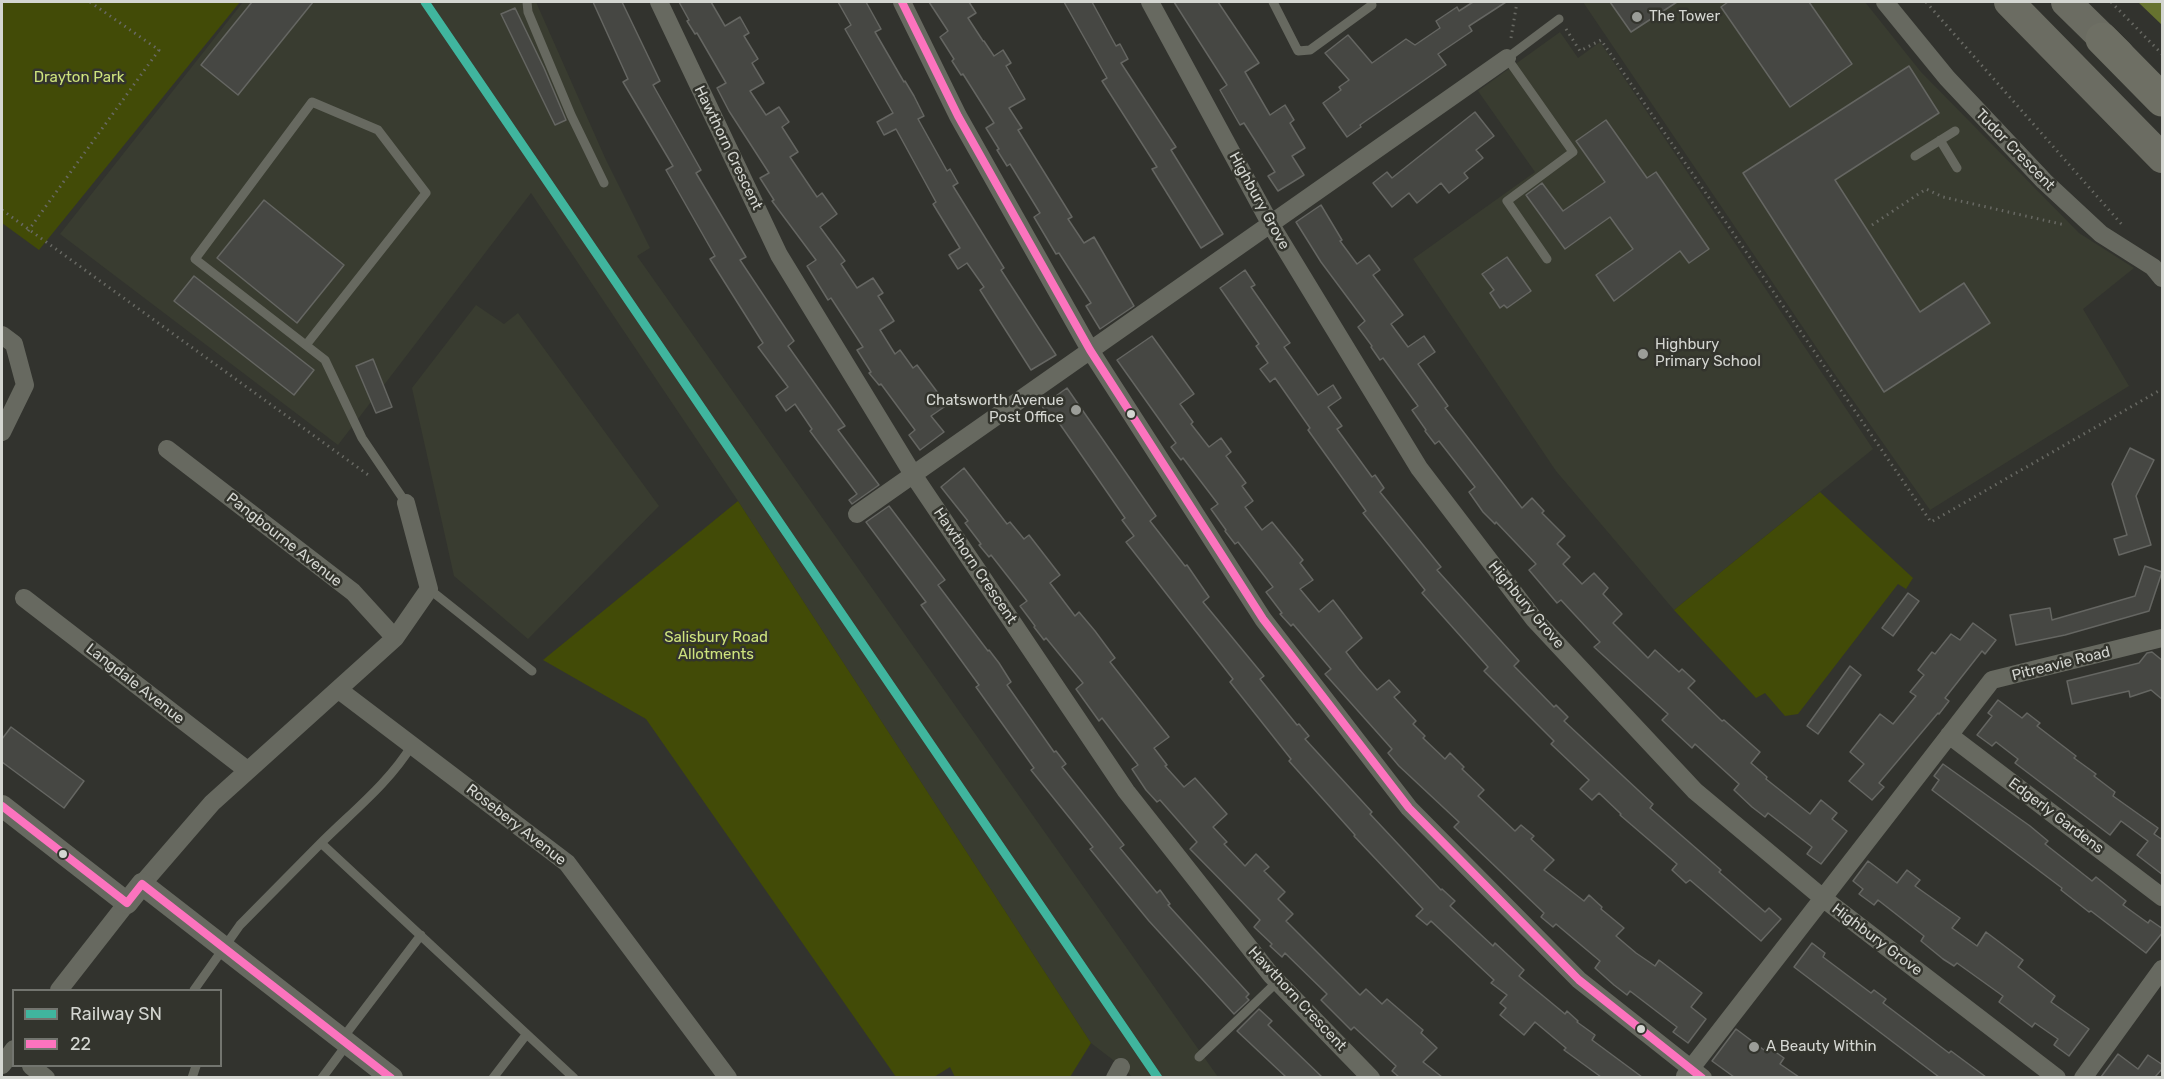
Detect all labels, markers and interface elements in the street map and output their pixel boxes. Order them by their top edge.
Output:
place label: The Tower [1649,8,1720,26]
marker: The Tower [1630,10,1644,24]
park label: Drayton Park [34,69,124,87]
street label: Hawthorn Crescent [690,83,766,213]
street label: Tudor Crescent [1972,105,2058,195]
street label: Highbury Grove [1225,149,1293,253]
place label: Highbury Primary School [1655,336,1761,371]
marker: Highbury Primary School [1636,347,1650,361]
place label: Chatsworth Avenue Post Office [926,392,1064,427]
marker: Chatsworth Avenue Post Office [1069,403,1083,417]
unlabelled marker [1125,408,1137,420]
street label: Pangbourne Avenue [223,489,345,591]
street label: Hawthorn Crescent [929,505,1021,627]
street label: Highbury Grove [1484,558,1568,652]
park label: Salisbury Road Allotments [664,629,768,664]
street label: Langdale Avenue [82,640,188,728]
street label: Pitreavie Road [2010,643,2112,685]
street label: Edgerly Gardens [2005,774,2107,858]
street label: Rosebery Avenue [462,780,570,870]
unlabelled marker [57,848,69,860]
street label: Highbury Grove [1828,900,1926,980]
street label: Hawthorn Crescent [1244,943,1350,1055]
legend [12,989,222,1067]
text: Railway SN [70,1003,162,1025]
unlabelled marker [1635,1023,1647,1035]
text: 22 [70,1033,91,1055]
place label: A Beauty Within [1766,1038,1877,1056]
marker: A Beauty Within [1747,1040,1761,1054]

